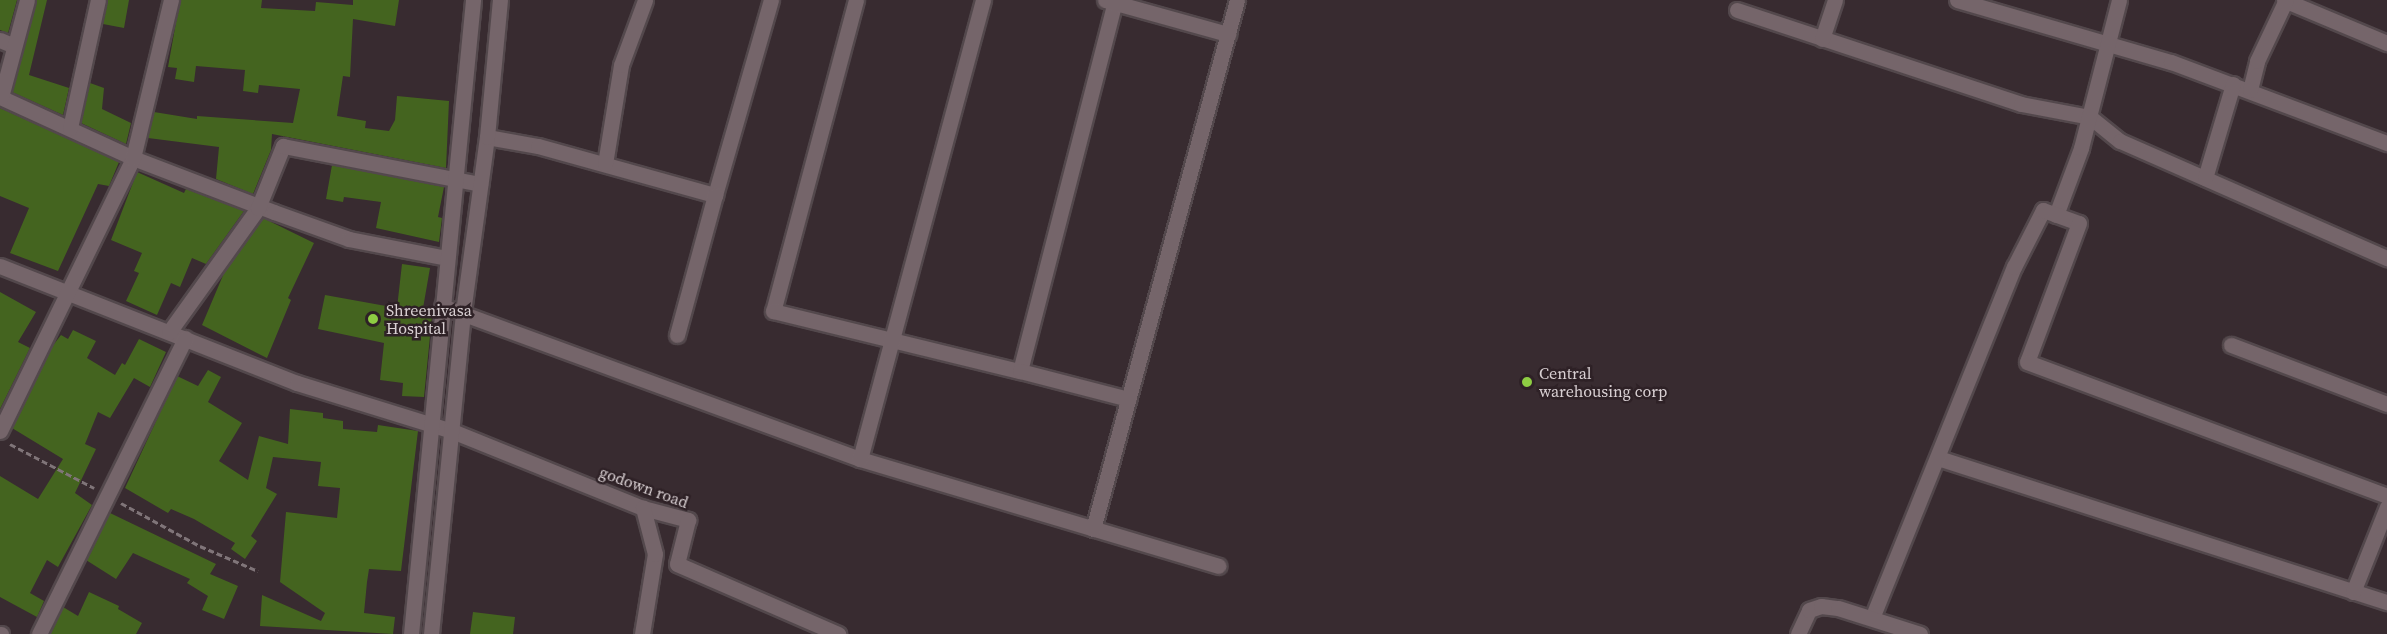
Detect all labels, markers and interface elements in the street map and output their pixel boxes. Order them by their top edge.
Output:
place label: Shreenivasa Hospital [386,300,472,338]
marker: Shreenivasa Hospital [364,310,382,328]
place label: Central warehousing corp [1539,363,1667,401]
marker: Central warehousing corp [1520,375,1534,389]
street label: godown road [597,462,691,512]

